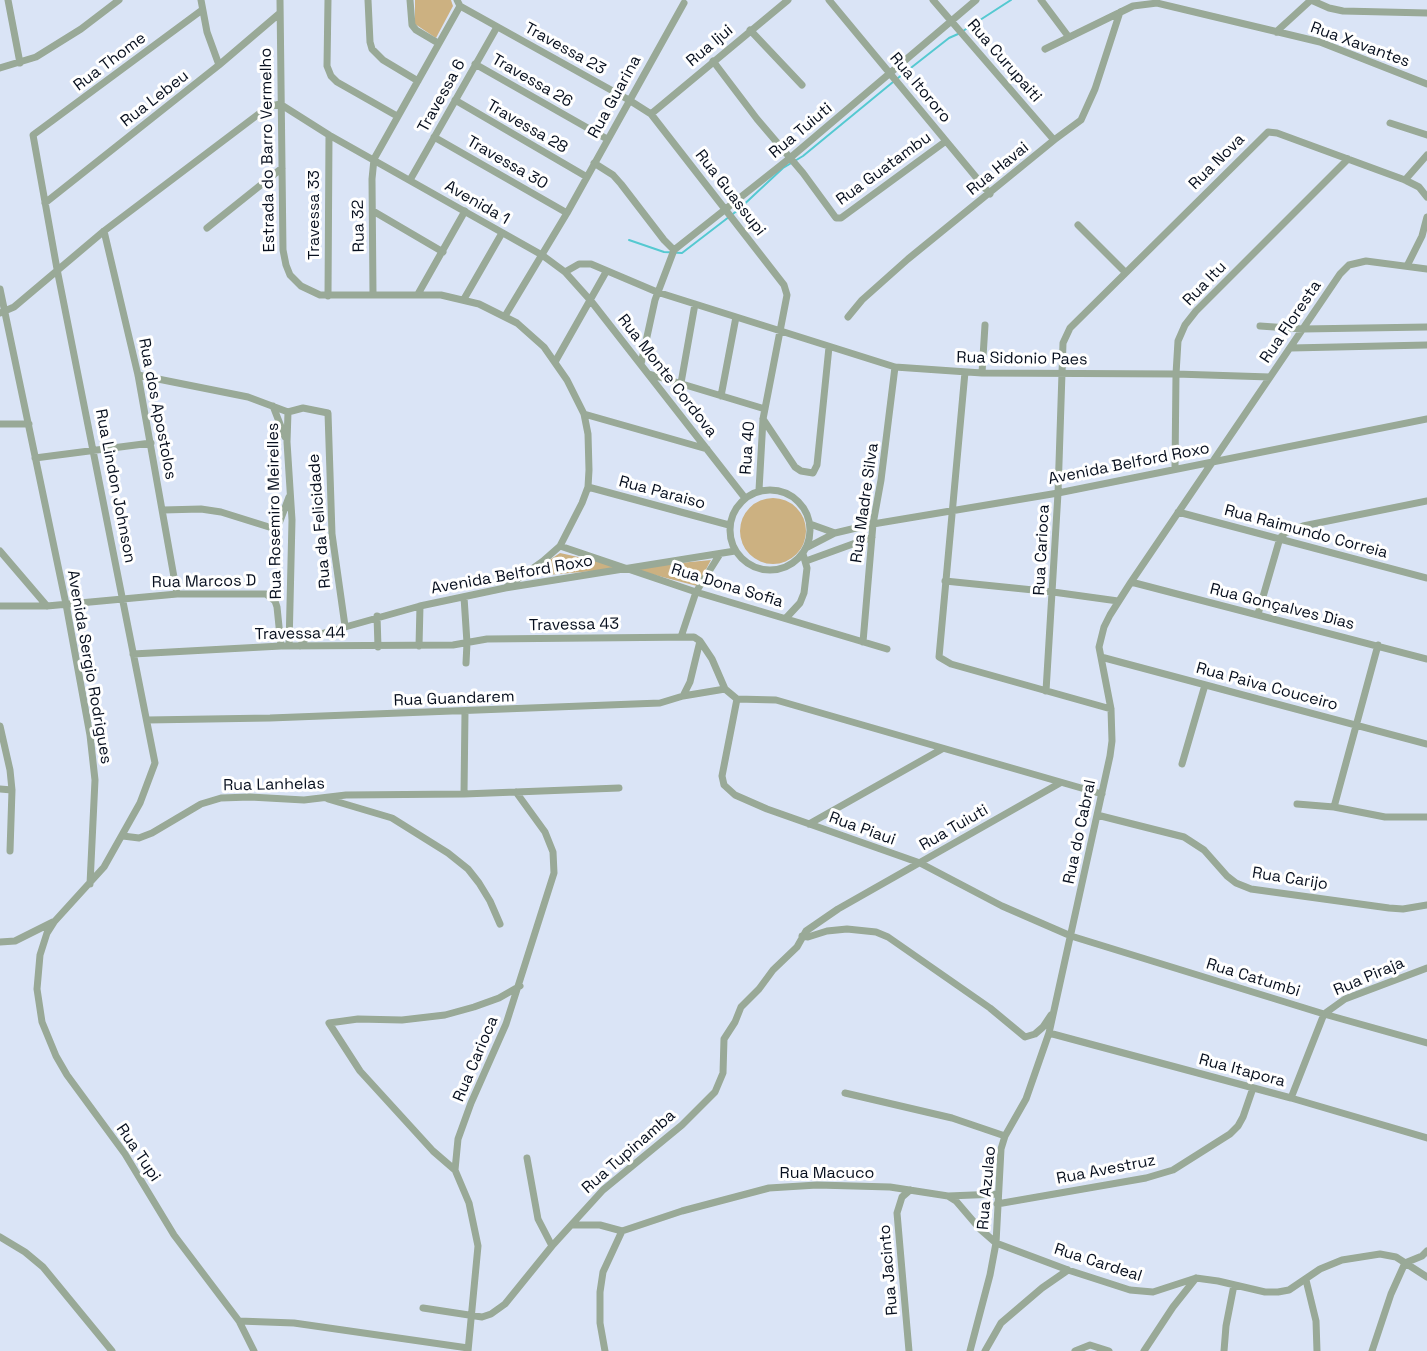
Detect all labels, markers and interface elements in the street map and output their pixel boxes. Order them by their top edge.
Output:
street label: Rua Curupaiti [963,16,1045,106]
street label: Rua Xavantes [1308,18,1412,72]
street label: Travessa 23 [521,19,609,79]
street label: Rua Ijui [683,21,737,71]
street label: Rua Thome [70,29,150,95]
street label: Estrada do Barro Vermelho [257,48,279,252]
street label: Rua Itororo [885,49,955,127]
street label: Travessa 26 [488,50,576,112]
street label: Rua Guarina [584,52,646,142]
street label: Travessa 6 [414,56,470,136]
street label: Rua Lebeu [117,67,193,131]
street label: Travessa 28 [483,96,571,158]
street label: Rua Tuiuti [766,99,836,163]
street label: Rua Guatambu [833,128,935,210]
street label: Rua Nova [1185,130,1249,194]
street label: Travessa 30 [463,132,551,194]
street label: Rua Havai [963,138,1033,200]
street label: Rua Guassupi [691,146,769,240]
street label: Travessa 33 [305,170,325,260]
street label: Avenida 1 [441,177,513,229]
street label: Rua 32 [349,200,369,252]
street label: Rua Itu [1179,258,1231,310]
street label: Rua Floresta [1256,277,1326,367]
street label: Rua Monte Cordova [613,311,721,441]
street label: Rua dos Apostolos [134,337,180,481]
street label: Rua Sidonio Paes [956,348,1088,370]
street label: Rua Lindon Johnson [91,407,139,565]
street label: Rua 40 [737,421,759,475]
street label: Rua Rosemiro Meirelles [264,422,286,600]
street label: Avenida Belford Roxo [1047,439,1211,489]
street label: Rua Madre Silva [847,442,883,564]
street label: Rua da Felicidade [305,453,335,589]
street label: Rua Paraiso [617,472,707,514]
street label: Rua Raimundo Correia [1222,501,1390,563]
street label: Rua Carioca [1030,504,1054,596]
street label: Avenida Belford Roxo [430,551,594,599]
street label: Rua Dona Sofia [669,560,785,612]
street label: Avenida Sergio Rodrigues [62,569,116,765]
street label: Rua Marcos D [152,571,256,593]
street label: Rua Gonçalves Dias [1208,580,1356,634]
street label: Travessa 43 [529,615,619,635]
street label: Travessa 44 [255,624,345,644]
street label: Rua Paiva Couceiro [1194,659,1340,715]
street label: Rua Guandarem [393,687,515,711]
street label: Rua Lanhelas [223,775,325,795]
street label: Rua do Cabral [1060,778,1100,886]
street label: Rua Tuiuti [916,801,992,855]
street label: Rua Piaui [826,808,898,850]
street label: Rua Carijo [1251,864,1329,894]
street label: Rua Piraja [1331,954,1407,1000]
street label: Rua Catumbi [1204,955,1302,1001]
street label: Rua Carioca [449,1013,503,1105]
street label: Rua Itapora [1197,1050,1287,1092]
street label: Rua Tupinamba [578,1106,680,1198]
street label: Rua Tupi [112,1121,164,1185]
street label: Rua Azulao [974,1145,1000,1231]
street label: Rua Avestruz [1055,1151,1157,1189]
street label: Rua Macuco [780,1164,874,1184]
street label: Rua Jacinto [875,1224,903,1316]
street label: Rua Cardeal [1052,1240,1144,1286]

